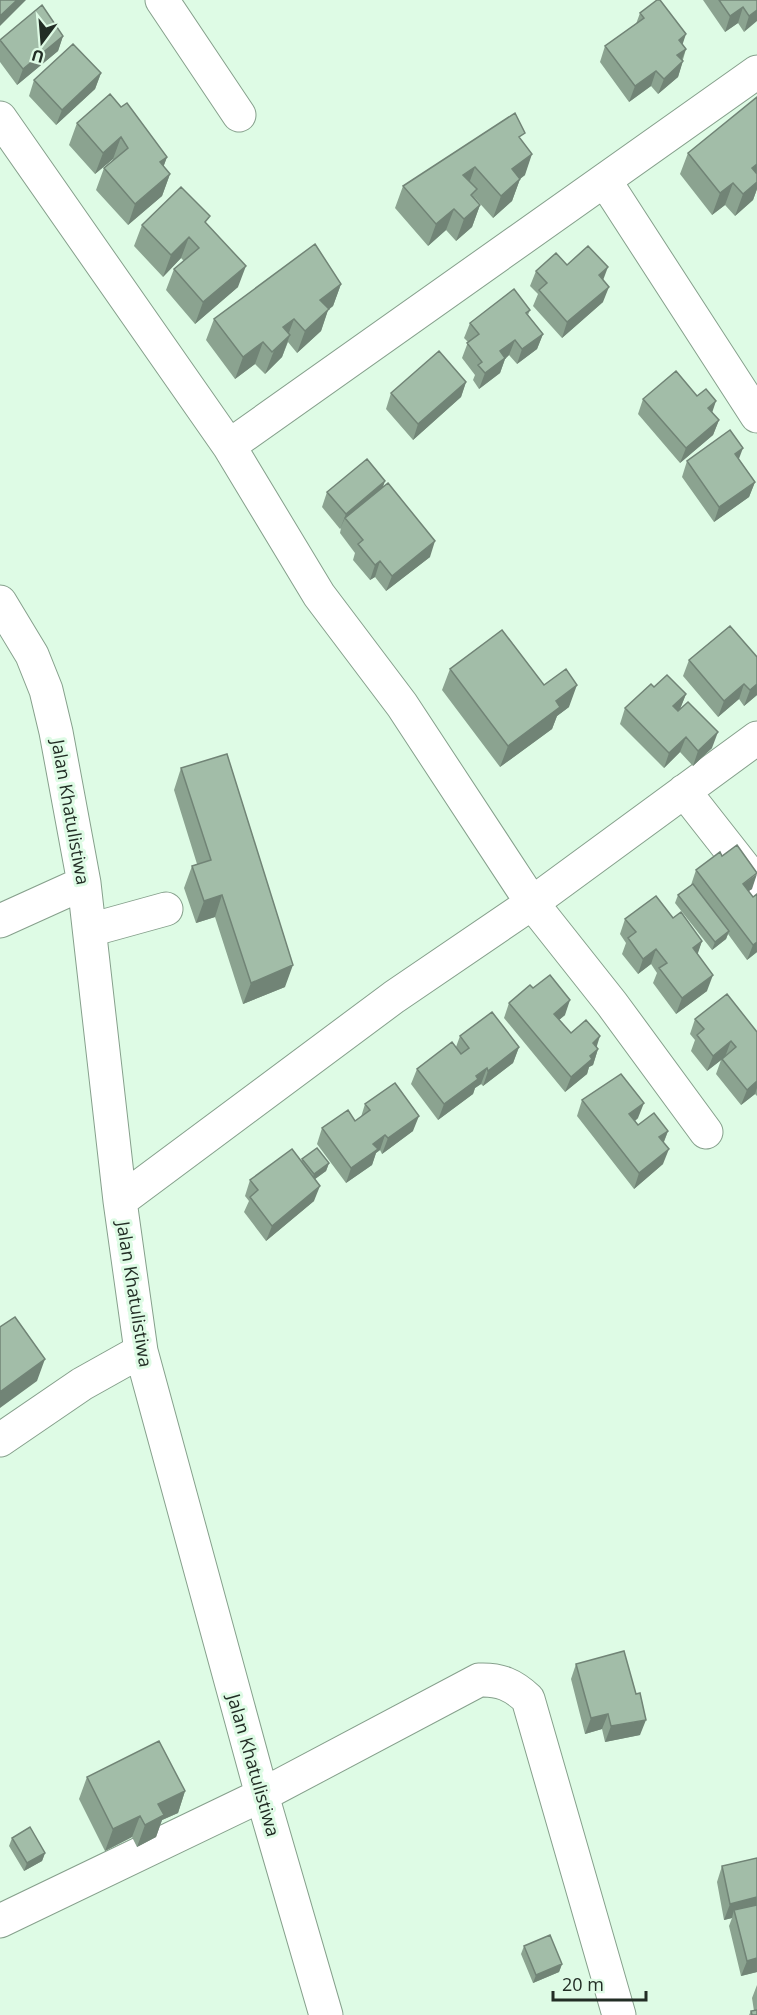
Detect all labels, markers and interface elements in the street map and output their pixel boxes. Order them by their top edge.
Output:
north arrow [12,12,72,72]
text: U [29,44,47,69]
street label: Jalan Khatulistiwa [46,735,96,887]
street label: Jalan Khatulistiwa [111,1217,158,1369]
street label: Jalan Khatulistiwa [222,1689,286,1839]
scale bar [553,1964,646,2002]
text: 20 m [562,1972,604,1996]

